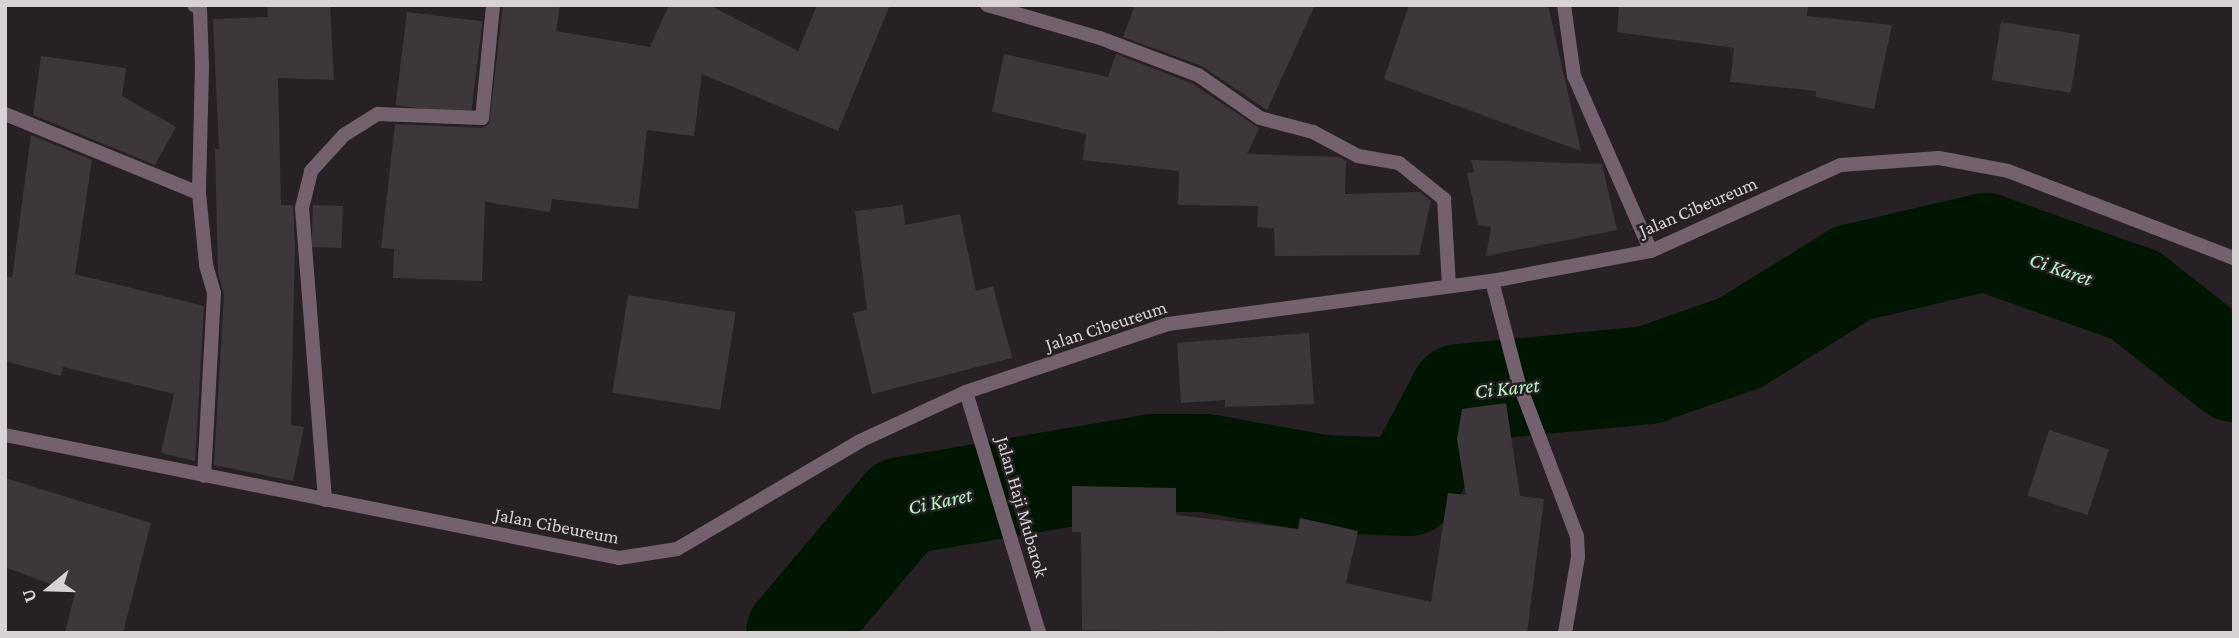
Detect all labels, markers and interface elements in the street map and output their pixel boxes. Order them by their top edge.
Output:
street label: Jalan Cibeureum [1635,172,1761,242]
water label: Ci Karet [2026,247,2096,291]
street label: Jalan Cibeureum [1042,296,1170,356]
water label: Ci Karet [1473,372,1541,404]
street label: Jalan Haji Mubarok [991,434,1053,580]
water label: Ci Karet [906,482,974,520]
street label: Jalan Cibeureum [493,503,621,549]
north arrow [14,554,84,624]
text: U [17,586,41,606]

